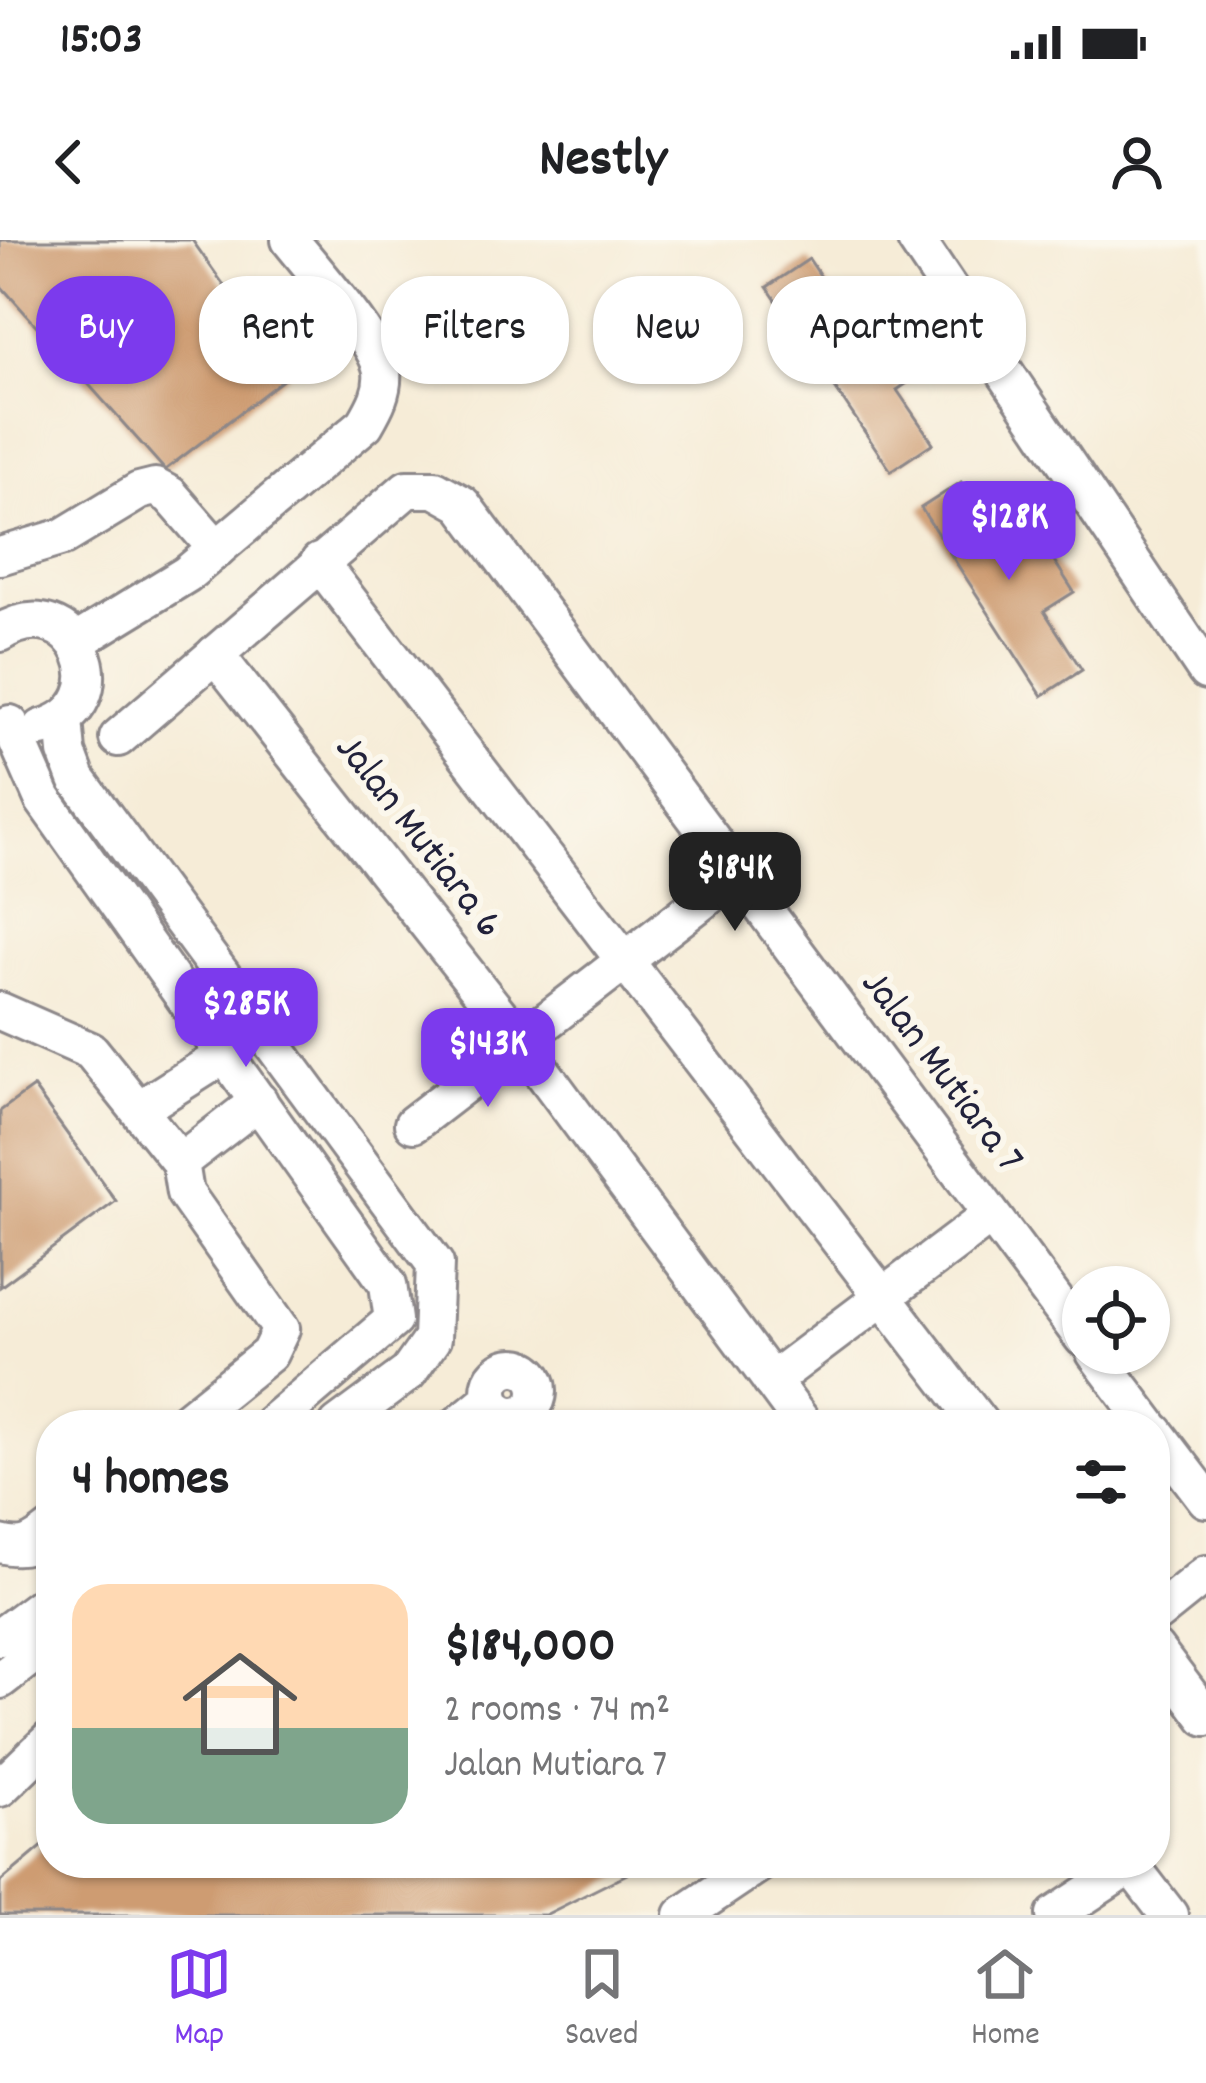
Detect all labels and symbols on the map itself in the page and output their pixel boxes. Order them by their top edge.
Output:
pin: $128K [925,481,1093,583]
street label: Jalan Mutiara 6 [318,723,516,953]
pin: $184K [651,832,819,934]
street label: Jalan Mutiara 7 [844,959,1036,1187]
pin: $285K [162,968,330,1070]
pin: $143K [404,1008,572,1110]

